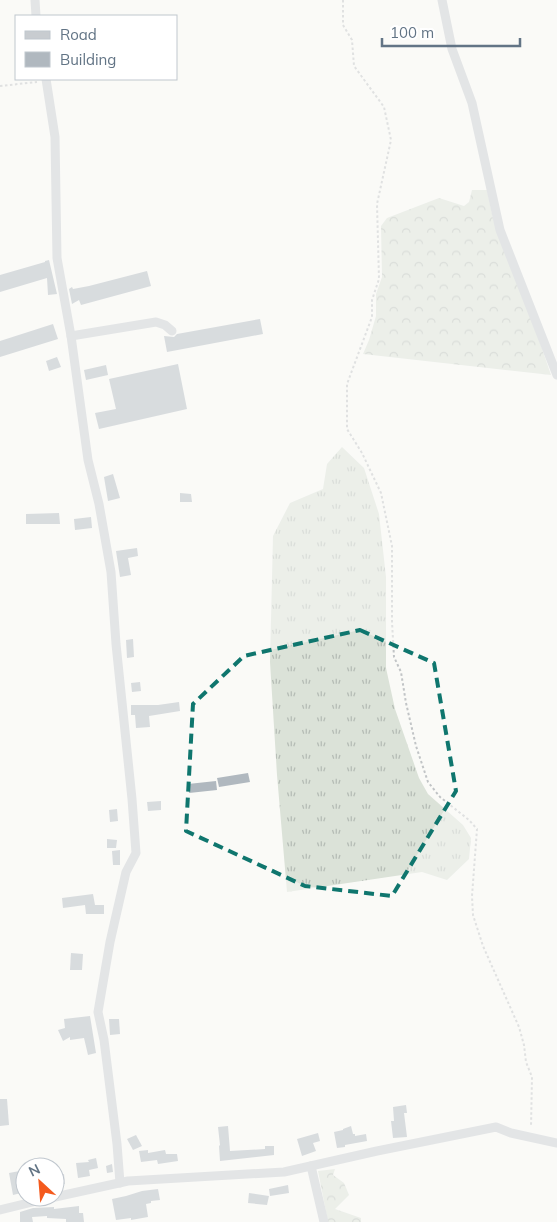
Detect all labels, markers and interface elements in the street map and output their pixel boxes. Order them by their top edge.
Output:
legend [15,15,178,80]
scale bar [382,15,520,47]
text: 100 m [390,23,434,42]
text: Road [60,25,97,44]
text: Building [60,50,116,69]
north arrow [15,1157,65,1207]
text: N [26,1160,43,1181]

